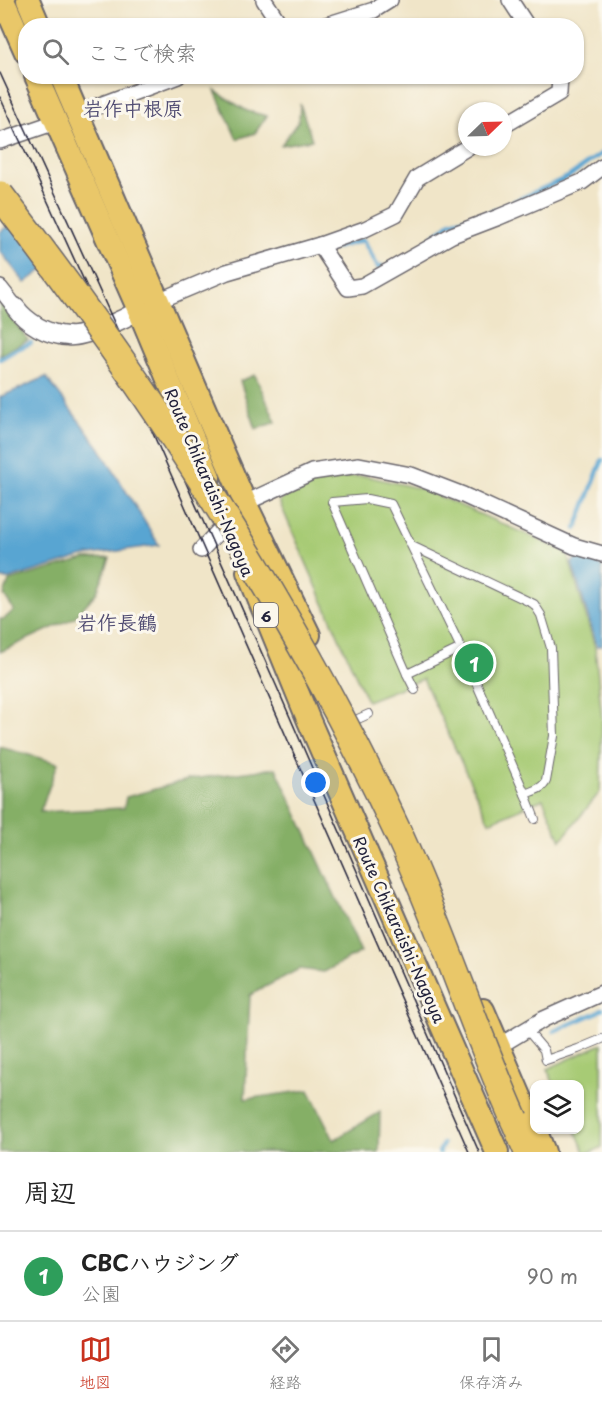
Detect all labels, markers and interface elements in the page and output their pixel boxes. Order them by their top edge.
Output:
search box [18,18,584,84]
icon: search [39,35,72,68]
text: ここで検索 [87,35,197,68]
district label: 岩作中根原 [83,93,183,123]
north arrow [458,102,512,156]
street label: Route Chikaraishi-Nagoya [159,384,261,580]
road number: 6 [254,603,278,627]
district label: 岩作長鶴 [77,607,157,637]
pin: 1 [454,640,494,686]
your location [301,768,330,797]
street label: Route Chikaraishi-Nagoya [348,832,452,1026]
map controls [530,1080,584,1134]
button: layers [530,1080,584,1134]
text: 周辺 [24,1172,76,1211]
text: CBCハウジング [81,1245,239,1278]
text: 1 [39,1261,48,1291]
text: 90 m [527,1261,578,1291]
text: 公園 [81,1278,121,1308]
tab: 地図 [79,1333,112,1393]
tab: 経路 [269,1333,302,1393]
tab: 保存済み [459,1333,523,1393]

